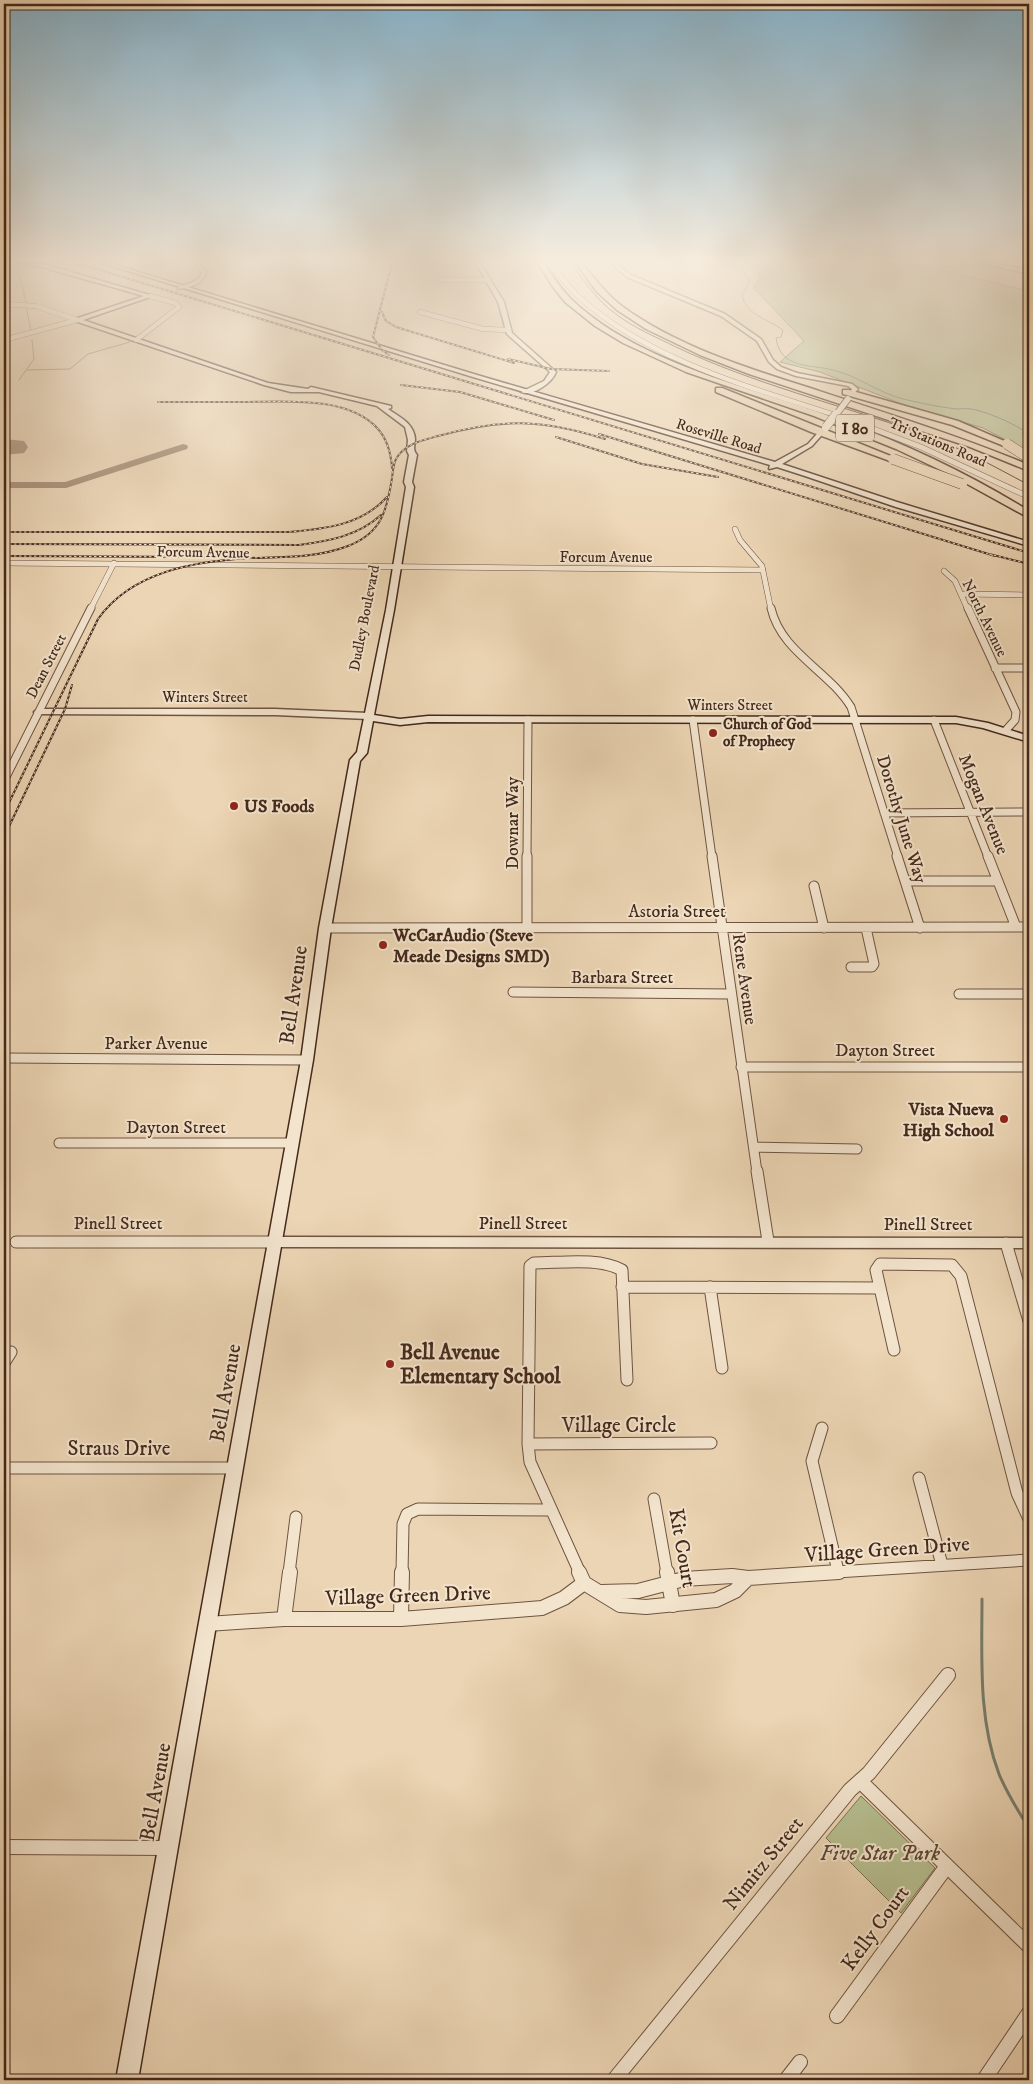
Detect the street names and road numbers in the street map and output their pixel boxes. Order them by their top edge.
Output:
street label: Tri Stations Road [886,413,990,472]
street label: Roseville Road [674,414,764,459]
road number: I 80 [836,414,874,442]
street label: Forcum Avenue [156,542,250,563]
street label: Forcum Avenue [560,548,652,567]
street label: Dudley Boulevard [345,563,384,673]
street label: North Avenue [958,576,1011,660]
street label: Dean Street [22,630,71,702]
street label: Winters Street [161,688,248,707]
street label: Winters Street [686,696,773,715]
street label: Mogan Avenue [953,751,1013,858]
street label: Dorothy June Way [871,753,931,886]
street label: Downar Way [502,776,524,869]
street label: Astoria Street [628,901,726,923]
street label: Rene Avenue [727,932,761,1026]
street label: Bell Avenue [274,944,314,1046]
street label: Barbara Street [571,967,674,989]
street label: Parker Avenue [104,1033,208,1055]
street label: Dayton Street [835,1040,935,1062]
street label: Dayton Street [126,1117,226,1139]
street label: Pinell Street [73,1213,163,1235]
street label: Pinell Street [478,1213,568,1235]
street label: Pinell Street [883,1214,973,1236]
street label: Bell Avenue [205,1342,247,1445]
street label: Village Circle [561,1413,677,1439]
street label: Straus Drive [68,1436,171,1462]
street label: Kit Court [662,1506,702,1590]
street label: Village Green Drive [803,1531,971,1569]
street label: Village Green Drive [324,1580,492,1612]
street label: Bell Avenue [135,1741,177,1844]
street label: Nimitz Street [718,1811,810,1916]
street label: Kelly Court [836,1881,916,1976]

